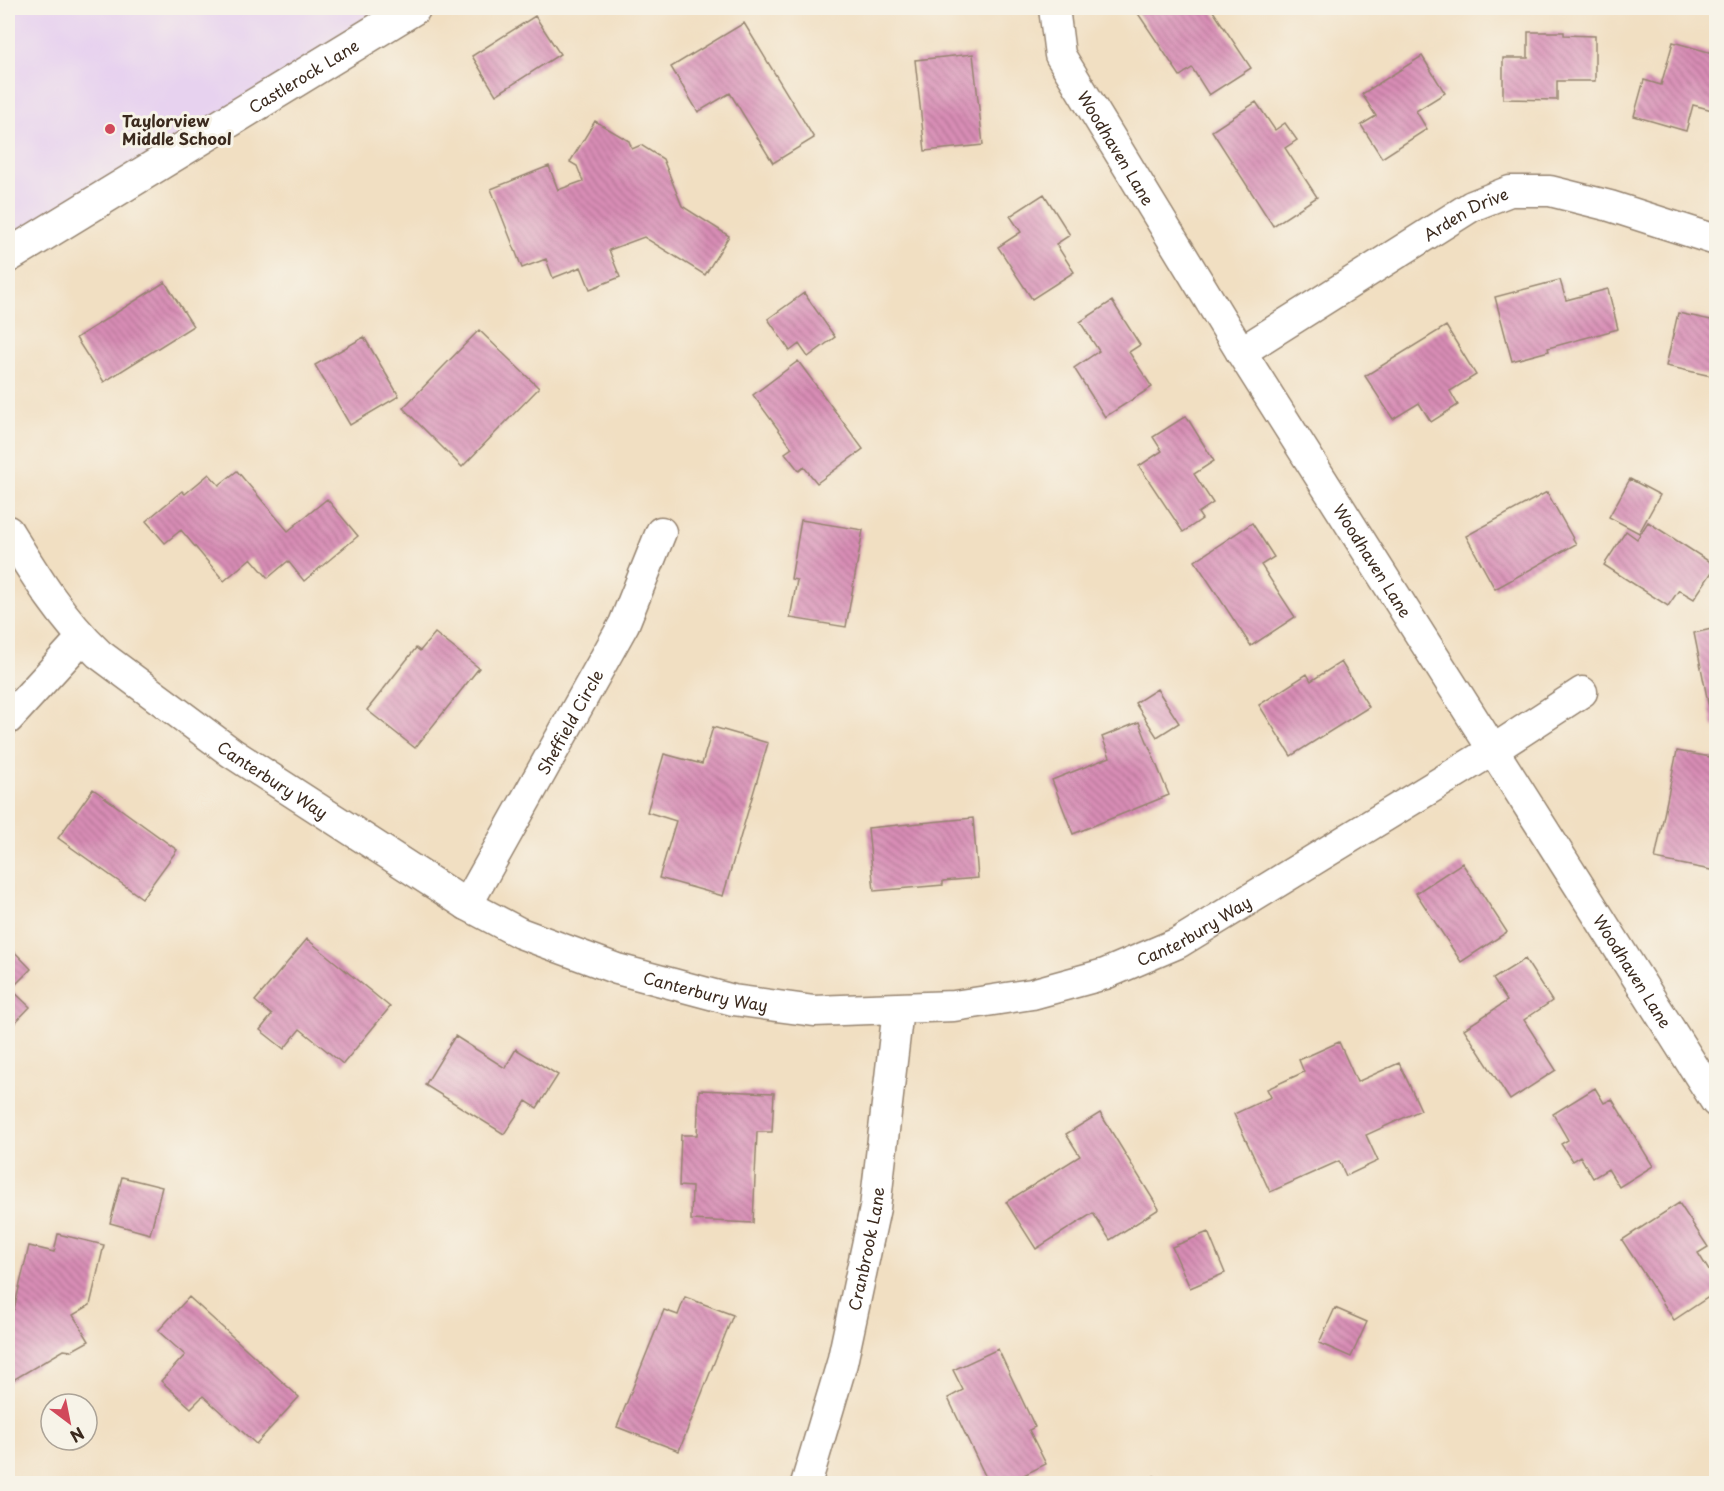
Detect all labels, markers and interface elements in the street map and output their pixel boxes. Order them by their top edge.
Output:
street label: Castlerock Lane [244,33,363,119]
street label: Woodhaven Lane [1072,86,1161,210]
place label: Taylorview Middle School [122,108,232,150]
marker: Taylorview Middle School [103,122,117,136]
street label: Arden Drive [1418,181,1512,246]
street label: Woodhaven Lane [1328,499,1418,622]
street label: Sheffield Circle [530,665,609,779]
street label: Canterbury Way [213,734,333,824]
street label: Canterbury Way [1133,889,1255,971]
street label: Woodhaven Lane [1588,910,1678,1033]
street label: Canterbury Way [641,965,769,1017]
street label: Cranbrook Lane [841,1186,889,1313]
north arrow [39,1392,99,1452]
text: N [66,1422,89,1449]

